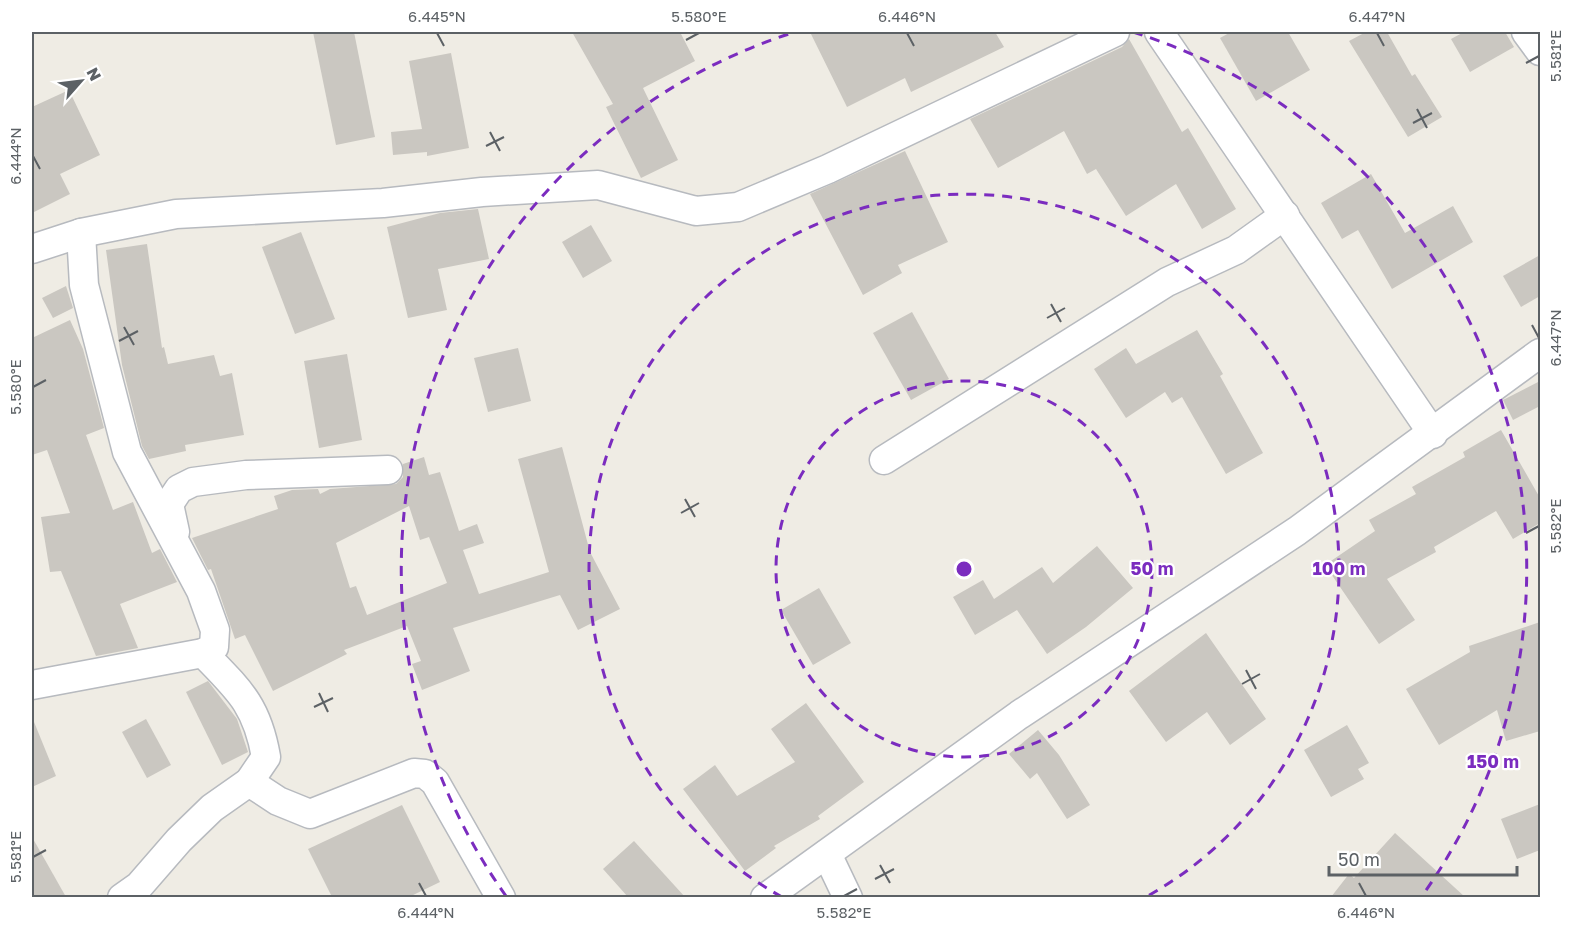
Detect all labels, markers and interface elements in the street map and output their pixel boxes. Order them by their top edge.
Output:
text: 6.445°N [408,7,466,25]
text: 5.580°E [671,7,727,25]
text: 6.446°N [878,7,936,25]
text: 6.447°N [1348,7,1406,25]
text: 5.581°E [1546,30,1564,82]
north arrow [51,51,111,111]
text: N [83,64,106,84]
text: 6.444°N [6,127,24,185]
text: 6.447°N [1546,309,1564,367]
text: 5.580°E [6,359,24,415]
text: 5.582°E [1546,499,1564,553]
text: 50 m [1131,557,1173,579]
text: 100 m [1313,557,1365,579]
centre of rings [954,559,974,579]
text: 150 m [1467,750,1519,772]
text: 5.581°E [6,831,24,883]
scale bar [1329,839,1516,877]
text: 50 m [1338,848,1380,870]
text: 6.444°N [397,903,455,921]
text: 5.582°E [817,903,871,921]
text: 6.446°N [1337,903,1395,921]

